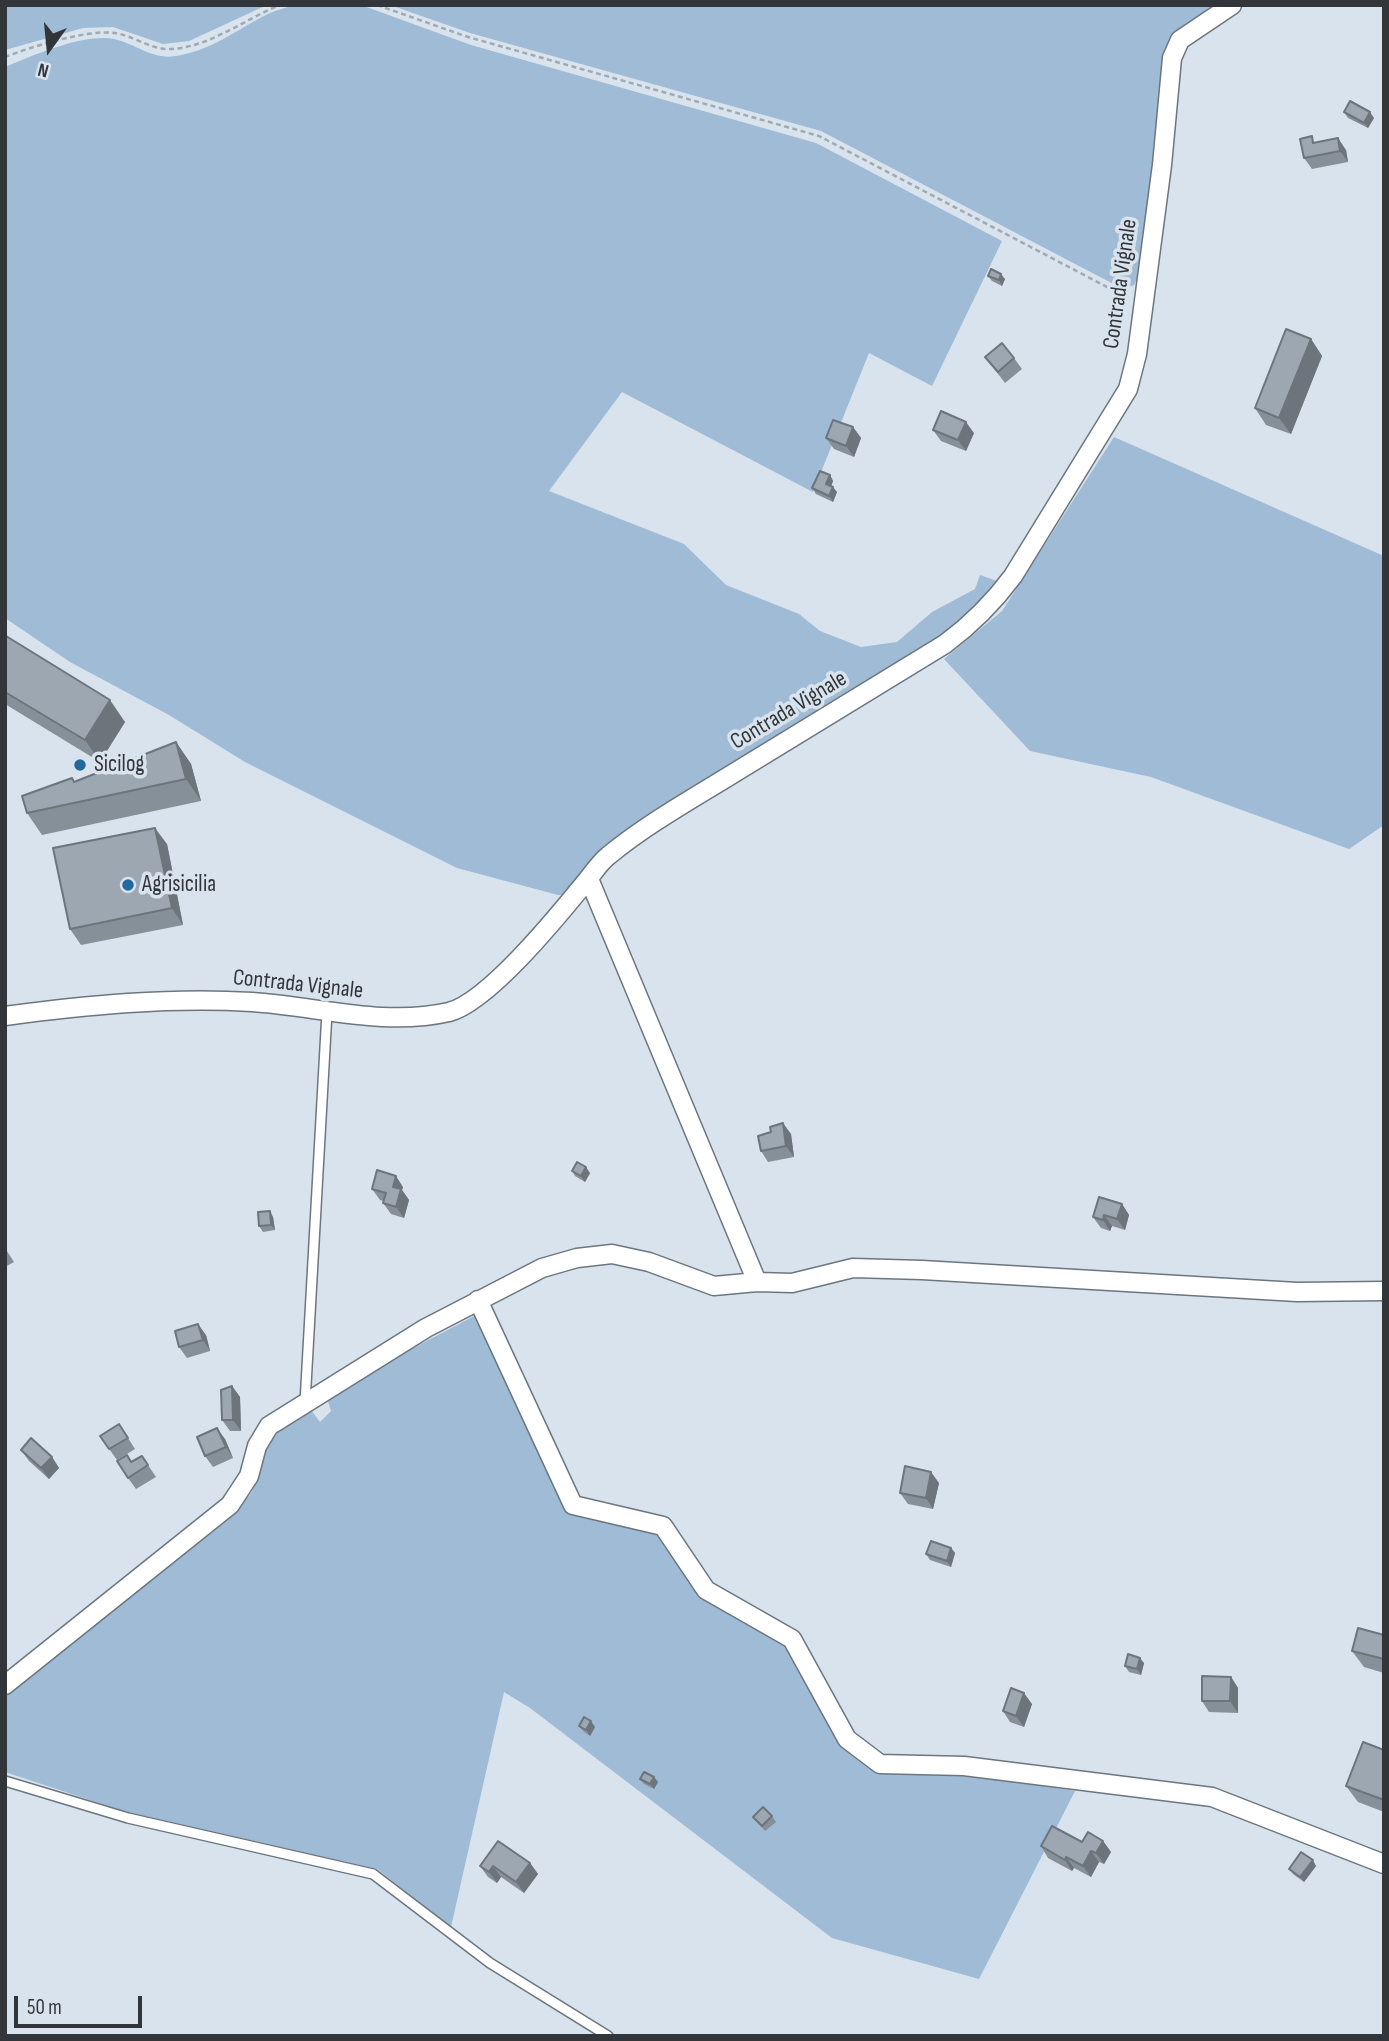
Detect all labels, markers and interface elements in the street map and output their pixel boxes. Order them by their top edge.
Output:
north arrow [14,14,84,84]
text: N [36,57,51,82]
street label: Contrada Vignale [1098,217,1144,351]
street label: Contrada Vignale [726,666,852,756]
place label: Sicilog [94,751,145,779]
marker: Sicilog [72,757,88,773]
place label: Agrisicilia [142,871,216,899]
marker: Agrisicilia [120,877,136,893]
street label: Contrada Vignale [232,964,364,1006]
scale bar [18,1982,145,2026]
text: 50 m [27,1995,62,2020]

